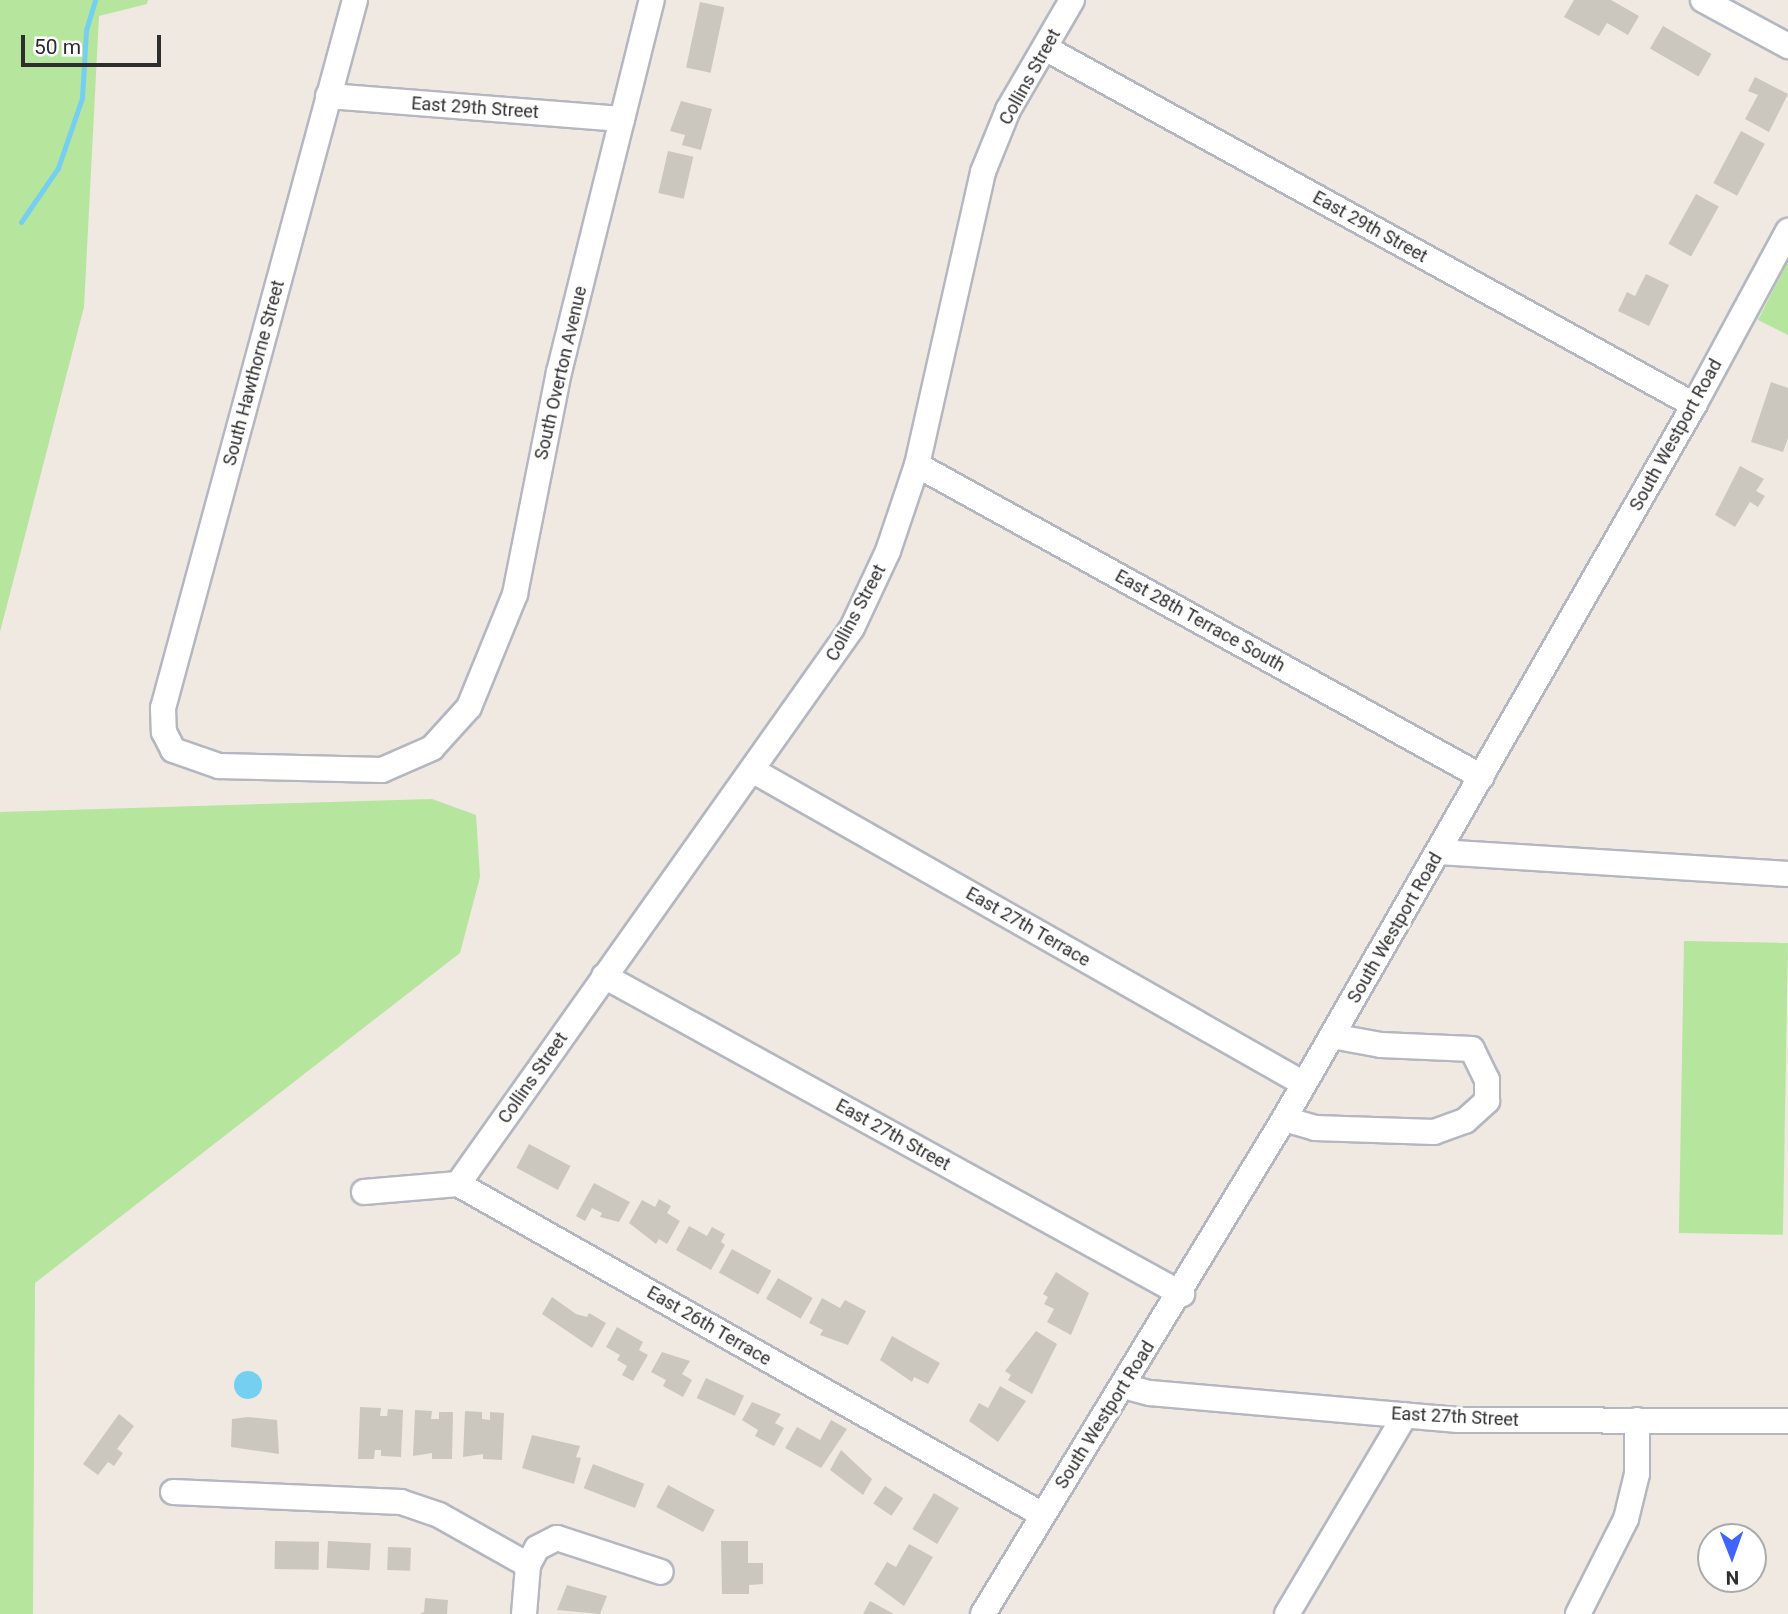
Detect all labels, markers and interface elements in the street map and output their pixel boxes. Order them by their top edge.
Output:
scale bar [24,21,164,65]
street label: Collins Street [995,25,1065,129]
text: 50 m [34,35,81,59]
street label: East 29th Street [411,93,539,123]
street label: East 29th Street [1309,187,1431,267]
street label: South Hawthorne Street [219,278,289,468]
street label: South Overton Avenue [531,284,591,462]
street label: South Westport Road [1625,355,1727,515]
street label: Collins Street [822,561,890,665]
street label: East 28th Terrace South [1111,565,1289,677]
street label: South Westport Road [1343,849,1447,1007]
street label: East 27th Terrace [962,883,1094,971]
street label: Collins Street [494,1028,572,1128]
street label: East 27th Street [832,1095,954,1175]
street label: East 26th Terrace [643,1282,775,1370]
street label: South Westport Road [1051,1337,1159,1493]
street label: East 27th Street [1391,1403,1519,1431]
north arrow [1697,1523,1767,1593]
text: N [1725,1566,1739,1589]

